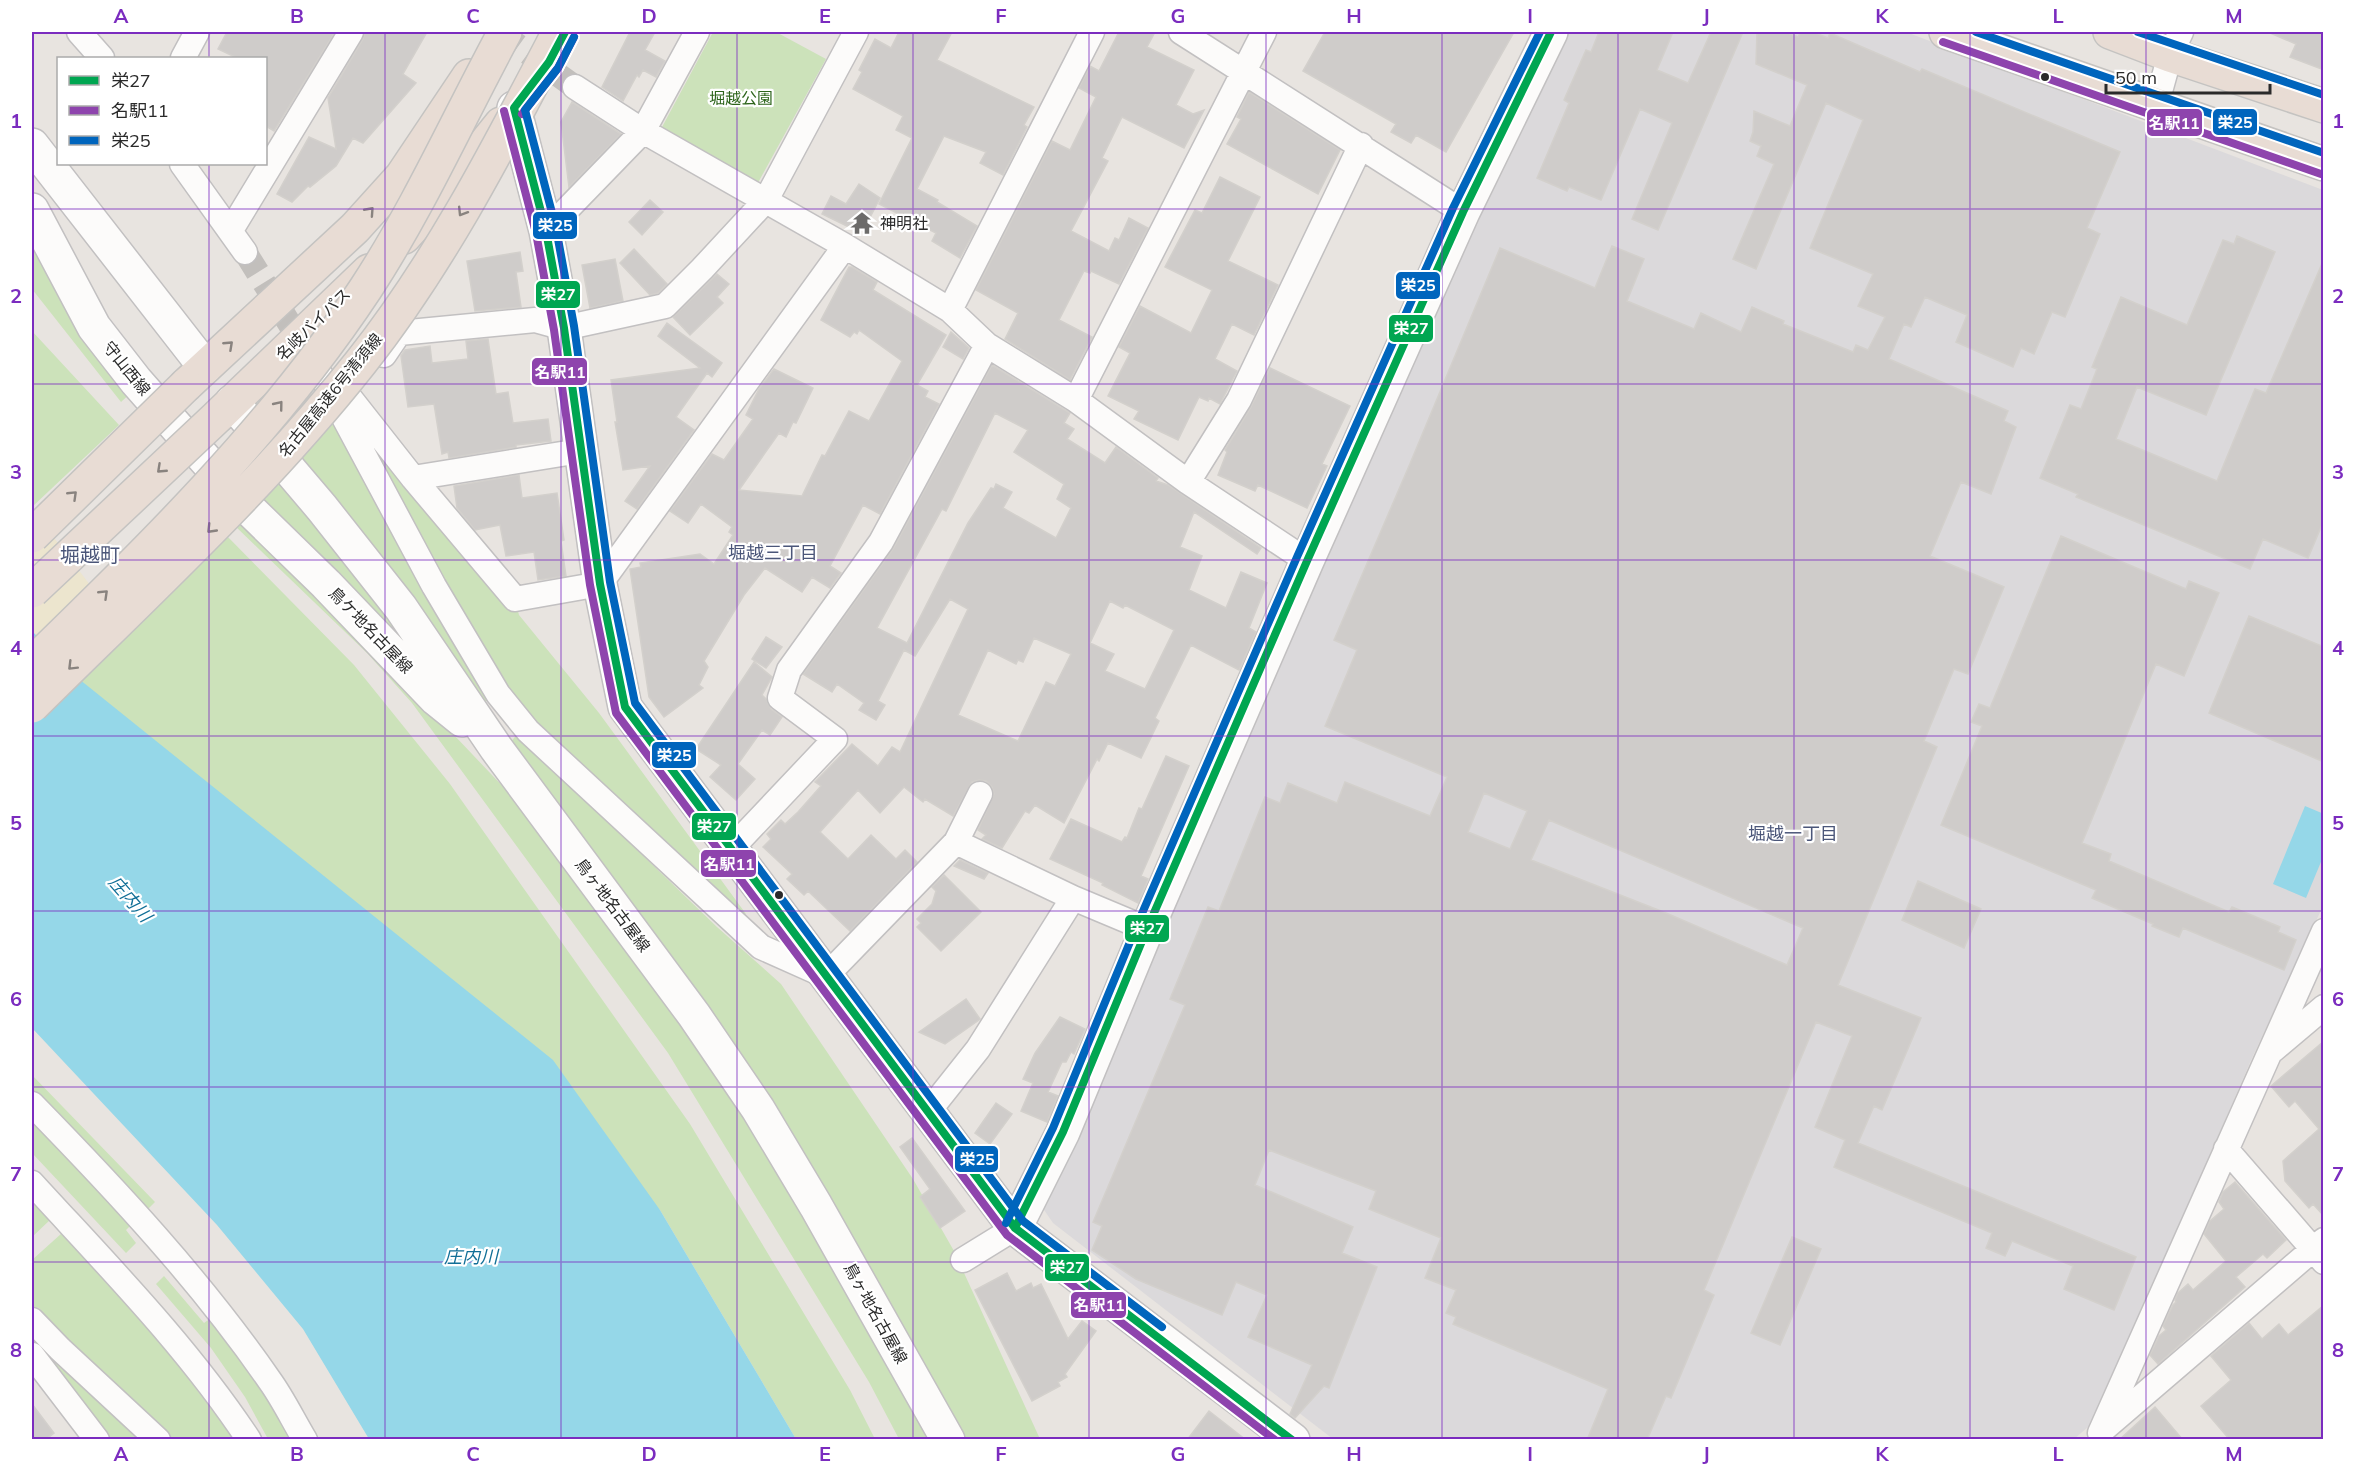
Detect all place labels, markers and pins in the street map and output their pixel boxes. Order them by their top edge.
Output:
unlabelled marker [2039,71,2051,83]
temple icon: 神明社 [849,210,875,236]
place label: 神明社 [880,213,928,233]
unlabelled marker [773,889,785,901]

